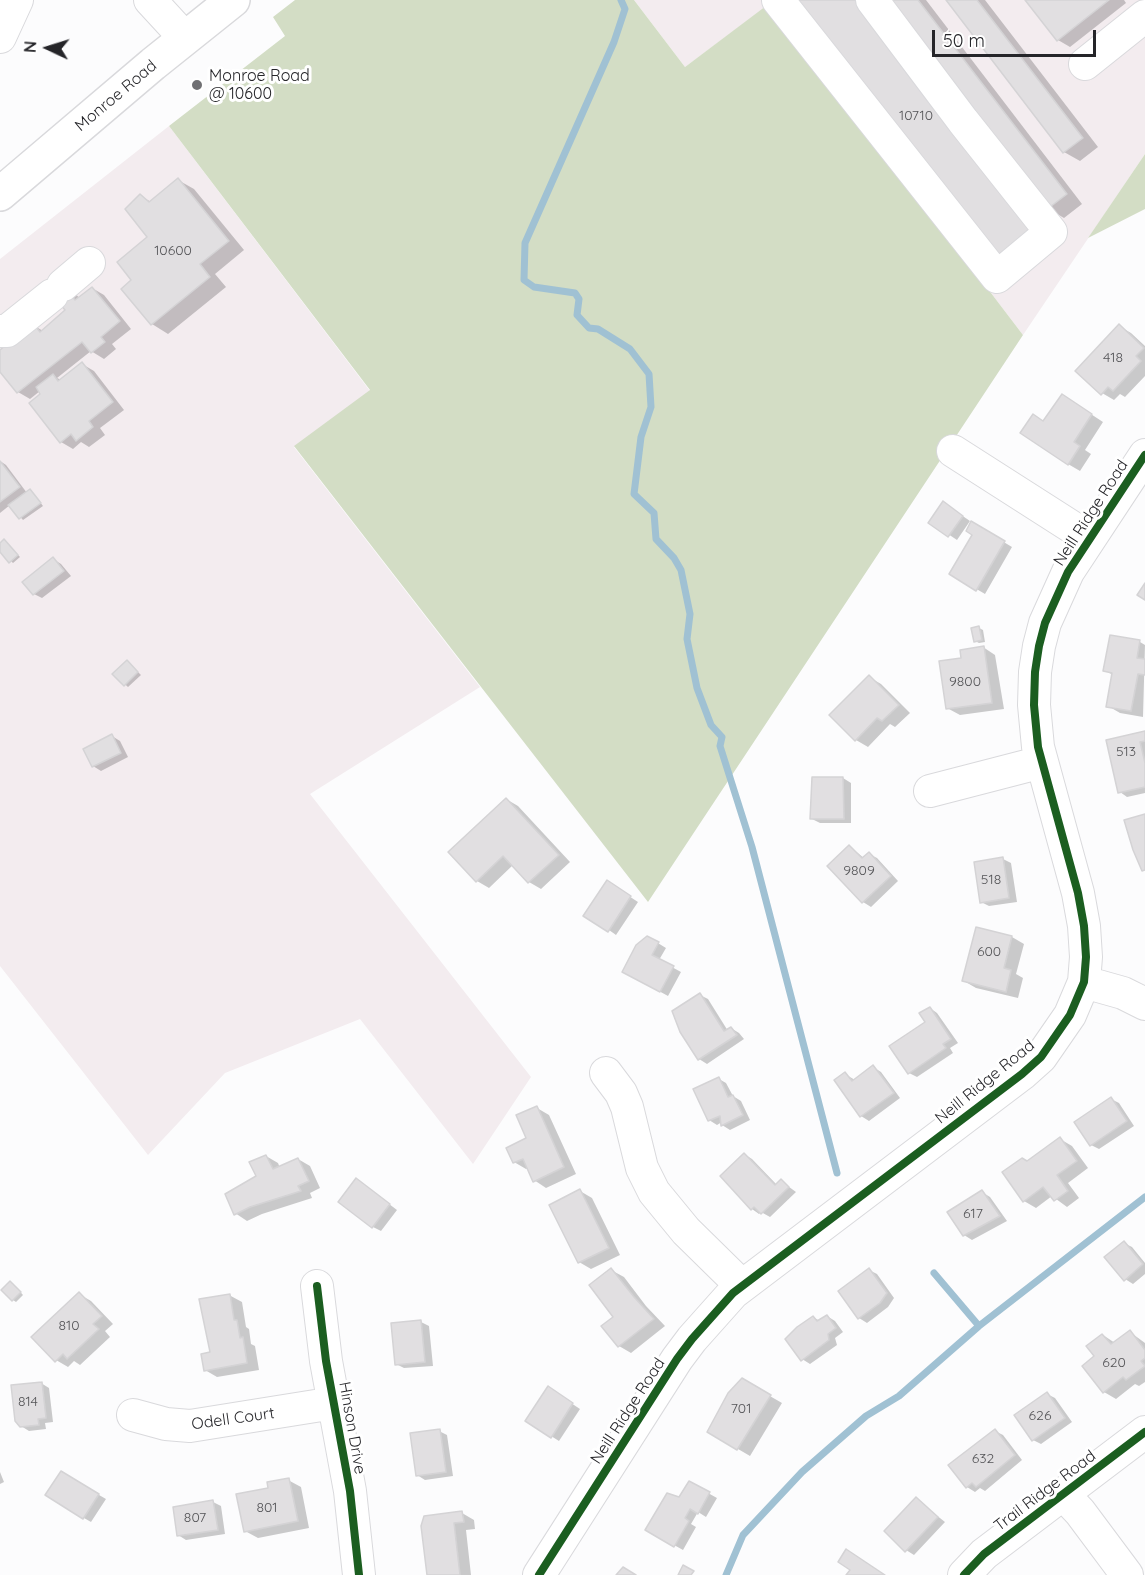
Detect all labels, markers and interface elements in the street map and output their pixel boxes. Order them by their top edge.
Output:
north arrow [18,18,78,78]
scale bar [935,18,1098,56]
text: 50 m [943,29,985,52]
text: N [20,40,40,53]
street label: Monroe Road [71,56,161,136]
place label: Monroe Road @ 10600 [209,66,310,104]
marker: Monroe Road @ 10600 [190,78,204,92]
house number: 10710 [899,108,933,124]
house number: 10600 [154,243,192,259]
house number: 418 [1103,350,1123,366]
street label: Neill Ridge Road [1050,456,1132,570]
house number: 9800 [949,674,981,690]
house number: 513 [1116,744,1136,760]
house number: 9809 [843,863,875,879]
house number: 518 [981,872,1001,888]
house number: 600 [977,944,1001,960]
street label: Neill Ridge Road [931,1036,1039,1128]
house number: 617 [963,1206,983,1222]
house number: 810 [58,1318,80,1334]
street label: Neill Ridge Road [587,1354,669,1468]
house number: 620 [1102,1355,1126,1371]
street label: Hinson Drive [334,1380,370,1476]
house number: 814 [18,1394,38,1410]
house number: 701 [731,1401,751,1417]
street label: Odell Court [190,1404,276,1434]
house number: 626 [1029,1408,1051,1424]
street label: Trail Ridge Road [990,1446,1100,1536]
house number: 632 [972,1451,994,1467]
house number: 801 [256,1500,278,1516]
house number: 807 [184,1510,206,1526]

